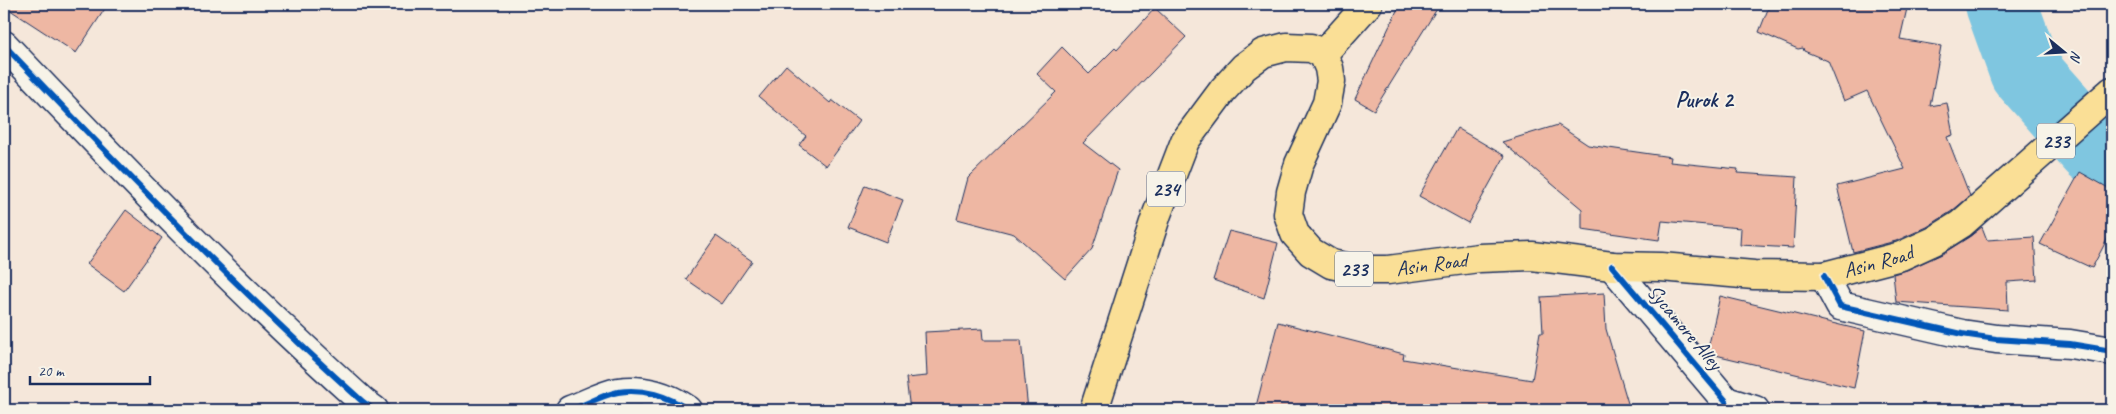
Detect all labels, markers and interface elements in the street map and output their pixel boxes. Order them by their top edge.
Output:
north arrow [2038,28,2088,78]
text: N [2066,49,2085,65]
district label: Purok 2 [1675,86,1735,114]
road number: 233 [2037,124,2075,158]
road number: 234 [1147,172,1185,206]
street label: Asin Road [1841,238,1920,283]
street label: Asin Road [1394,246,1471,282]
road number: 233 [1335,252,1373,286]
street label: Sycamore Alley [1642,279,1730,377]
scale bar [30,354,150,386]
text: 20 m [38,362,65,381]

